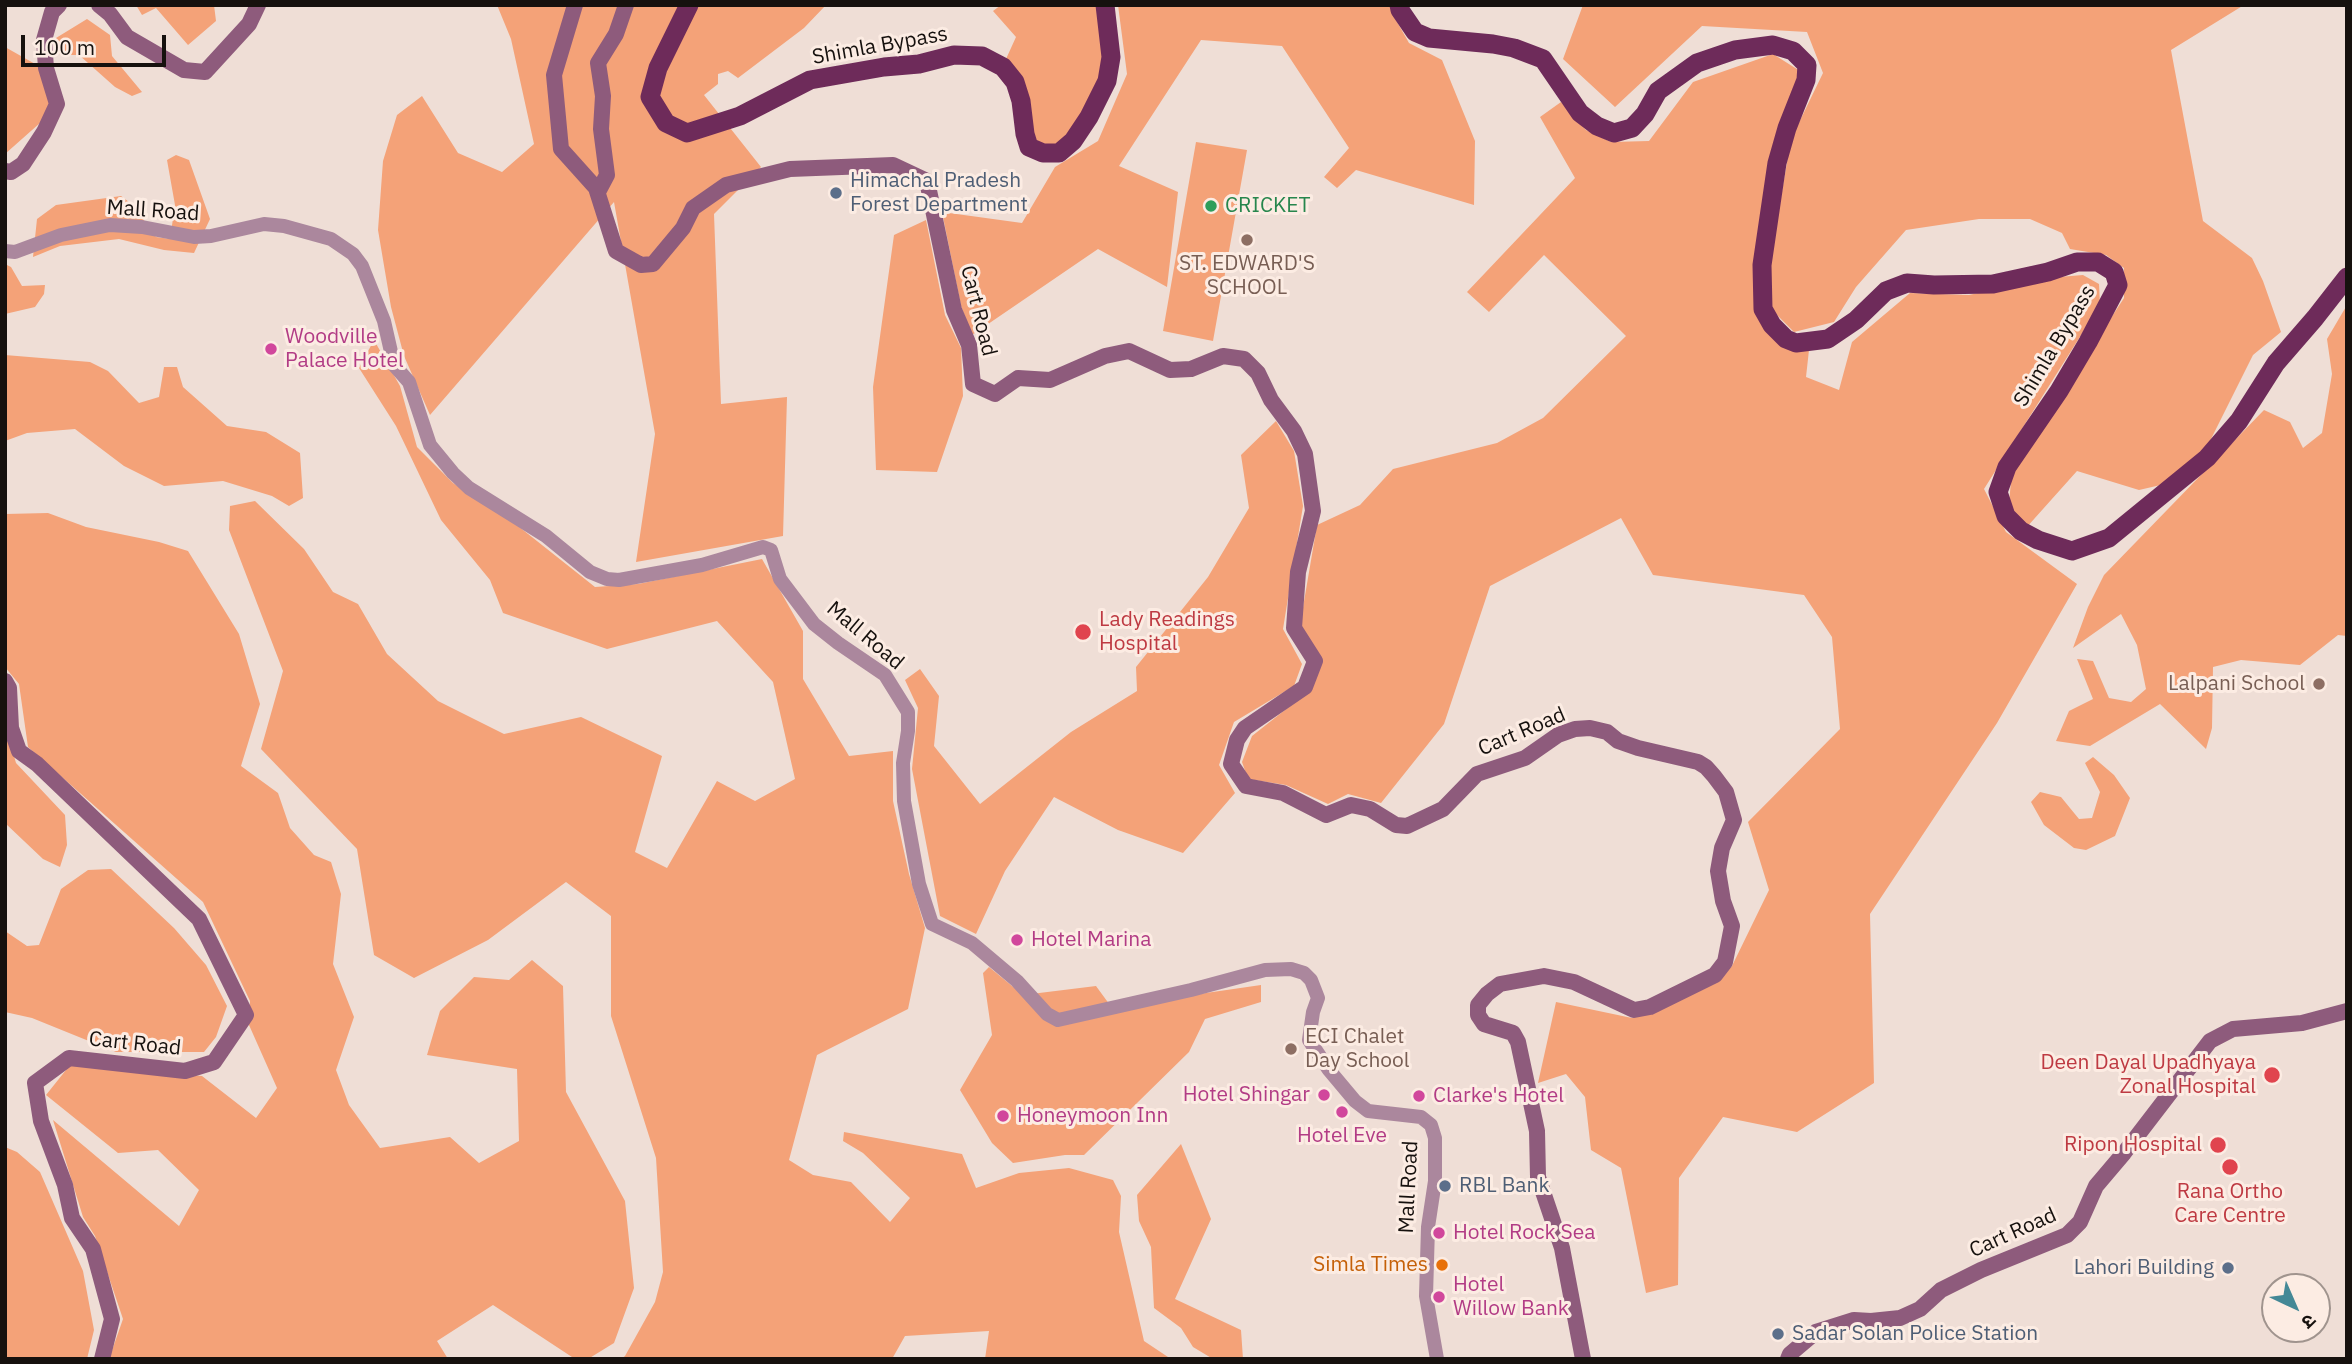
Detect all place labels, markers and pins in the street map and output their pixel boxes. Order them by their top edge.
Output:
place label: Himachal Pradesh Forest Department [850,168,1028,218]
marker: Himachal Pradesh Forest Department [828,185,844,201]
place label: CRICKET [1225,193,1310,219]
marker: CRICKET [1203,198,1219,214]
marker: ST. EDWARD'S SCHOOL [1239,232,1255,248]
place label: ST. EDWARD'S SCHOOL [1179,251,1315,301]
place label: Woodville Palace Hotel [285,324,404,374]
marker: Woodville Palace Hotel [263,341,279,357]
place label: Lady Readings Hospital [1099,607,1235,657]
marker: Lady Readings Hospital [1073,622,1093,642]
place label: Lalpani School [2168,671,2305,697]
marker: Lalpani School [2311,676,2327,692]
place label: Hotel Marina [1031,927,1151,953]
marker: Hotel Marina [1009,932,1025,948]
place label: ECI Chalet Day School [1305,1024,1410,1074]
marker: ECI Chalet Day School [1283,1041,1299,1057]
place label: Deen Dayal Upadhyaya Zonal Hospital [2040,1050,2256,1100]
marker: Deen Dayal Upadhyaya Zonal Hospital [2262,1065,2282,1085]
place label: Hotel Shingar [1183,1082,1310,1108]
place label: Clarke's Hotel [1433,1083,1564,1109]
marker: Hotel Shingar [1316,1087,1332,1103]
marker: Clarke's Hotel [1411,1088,1427,1104]
place label: Honeymoon Inn [1017,1103,1168,1129]
marker: Hotel Eve [1334,1104,1350,1120]
marker: Honeymoon Inn [995,1108,1011,1124]
place label: Hotel Eve [1297,1123,1387,1149]
place label: Ripon Hospital [2064,1132,2202,1158]
marker: Ripon Hospital [2208,1135,2228,1155]
marker: Rana Ortho Care Centre [2220,1157,2240,1177]
place label: RBL Bank [1459,1173,1550,1199]
marker: RBL Bank [1437,1178,1453,1194]
place label: Rana Ortho Care Centre [2174,1179,2286,1229]
place label: Hotel Rock Sea [1453,1220,1596,1246]
marker: Hotel Rock Sea [1431,1225,1447,1241]
place label: Simla Times [1313,1252,1428,1278]
place label: Lahori Building [2074,1255,2214,1281]
marker: Simla Times [1434,1257,1450,1273]
marker: Lahori Building [2220,1260,2236,1276]
place label: Hotel Willow Bank [1453,1272,1569,1322]
marker: Hotel Willow Bank [1431,1289,1447,1305]
place label: Sadar Solan Police Station [1792,1321,2038,1347]
marker: Sadar Solan Police Station [1770,1326,1786,1342]

